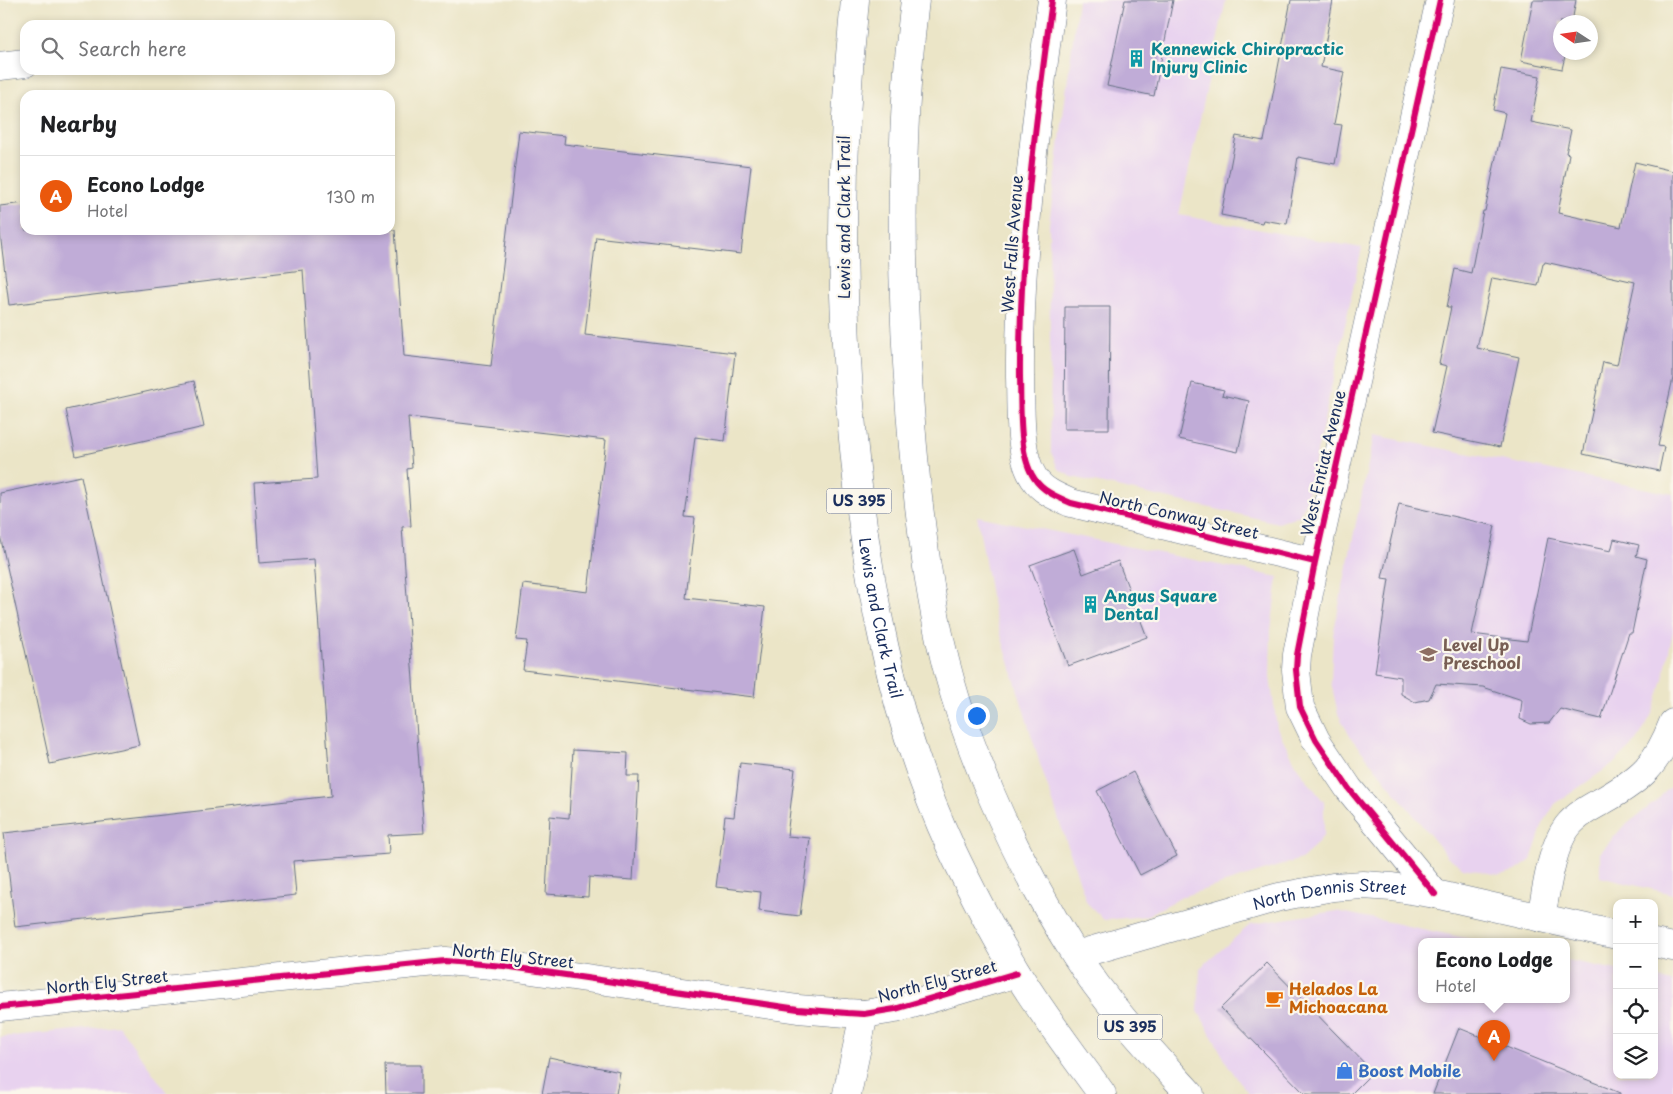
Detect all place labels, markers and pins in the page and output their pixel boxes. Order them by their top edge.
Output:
place label: Kennewick Chiropractic Injury Clinic [1151,36,1344,78]
building icon: Kennewick Chiropractic Injury Clinic [1127,48,1147,68]
place label: Angus Square Dental [1104,583,1218,625]
building icon: Angus Square Dental [1080,595,1100,615]
place label: Level Up Preschool [1443,632,1521,674]
school or university icon: Level Up Preschool [1419,644,1439,664]
place label: Helados La Michoacana [1289,976,1388,1018]
cafe icon: Helados La Michoacana [1265,988,1285,1008]
pin: A [1478,1020,1510,1061]
place label: Boost Mobile [1358,1058,1461,1082]
shop icon: Boost Mobile [1334,1061,1354,1081]

